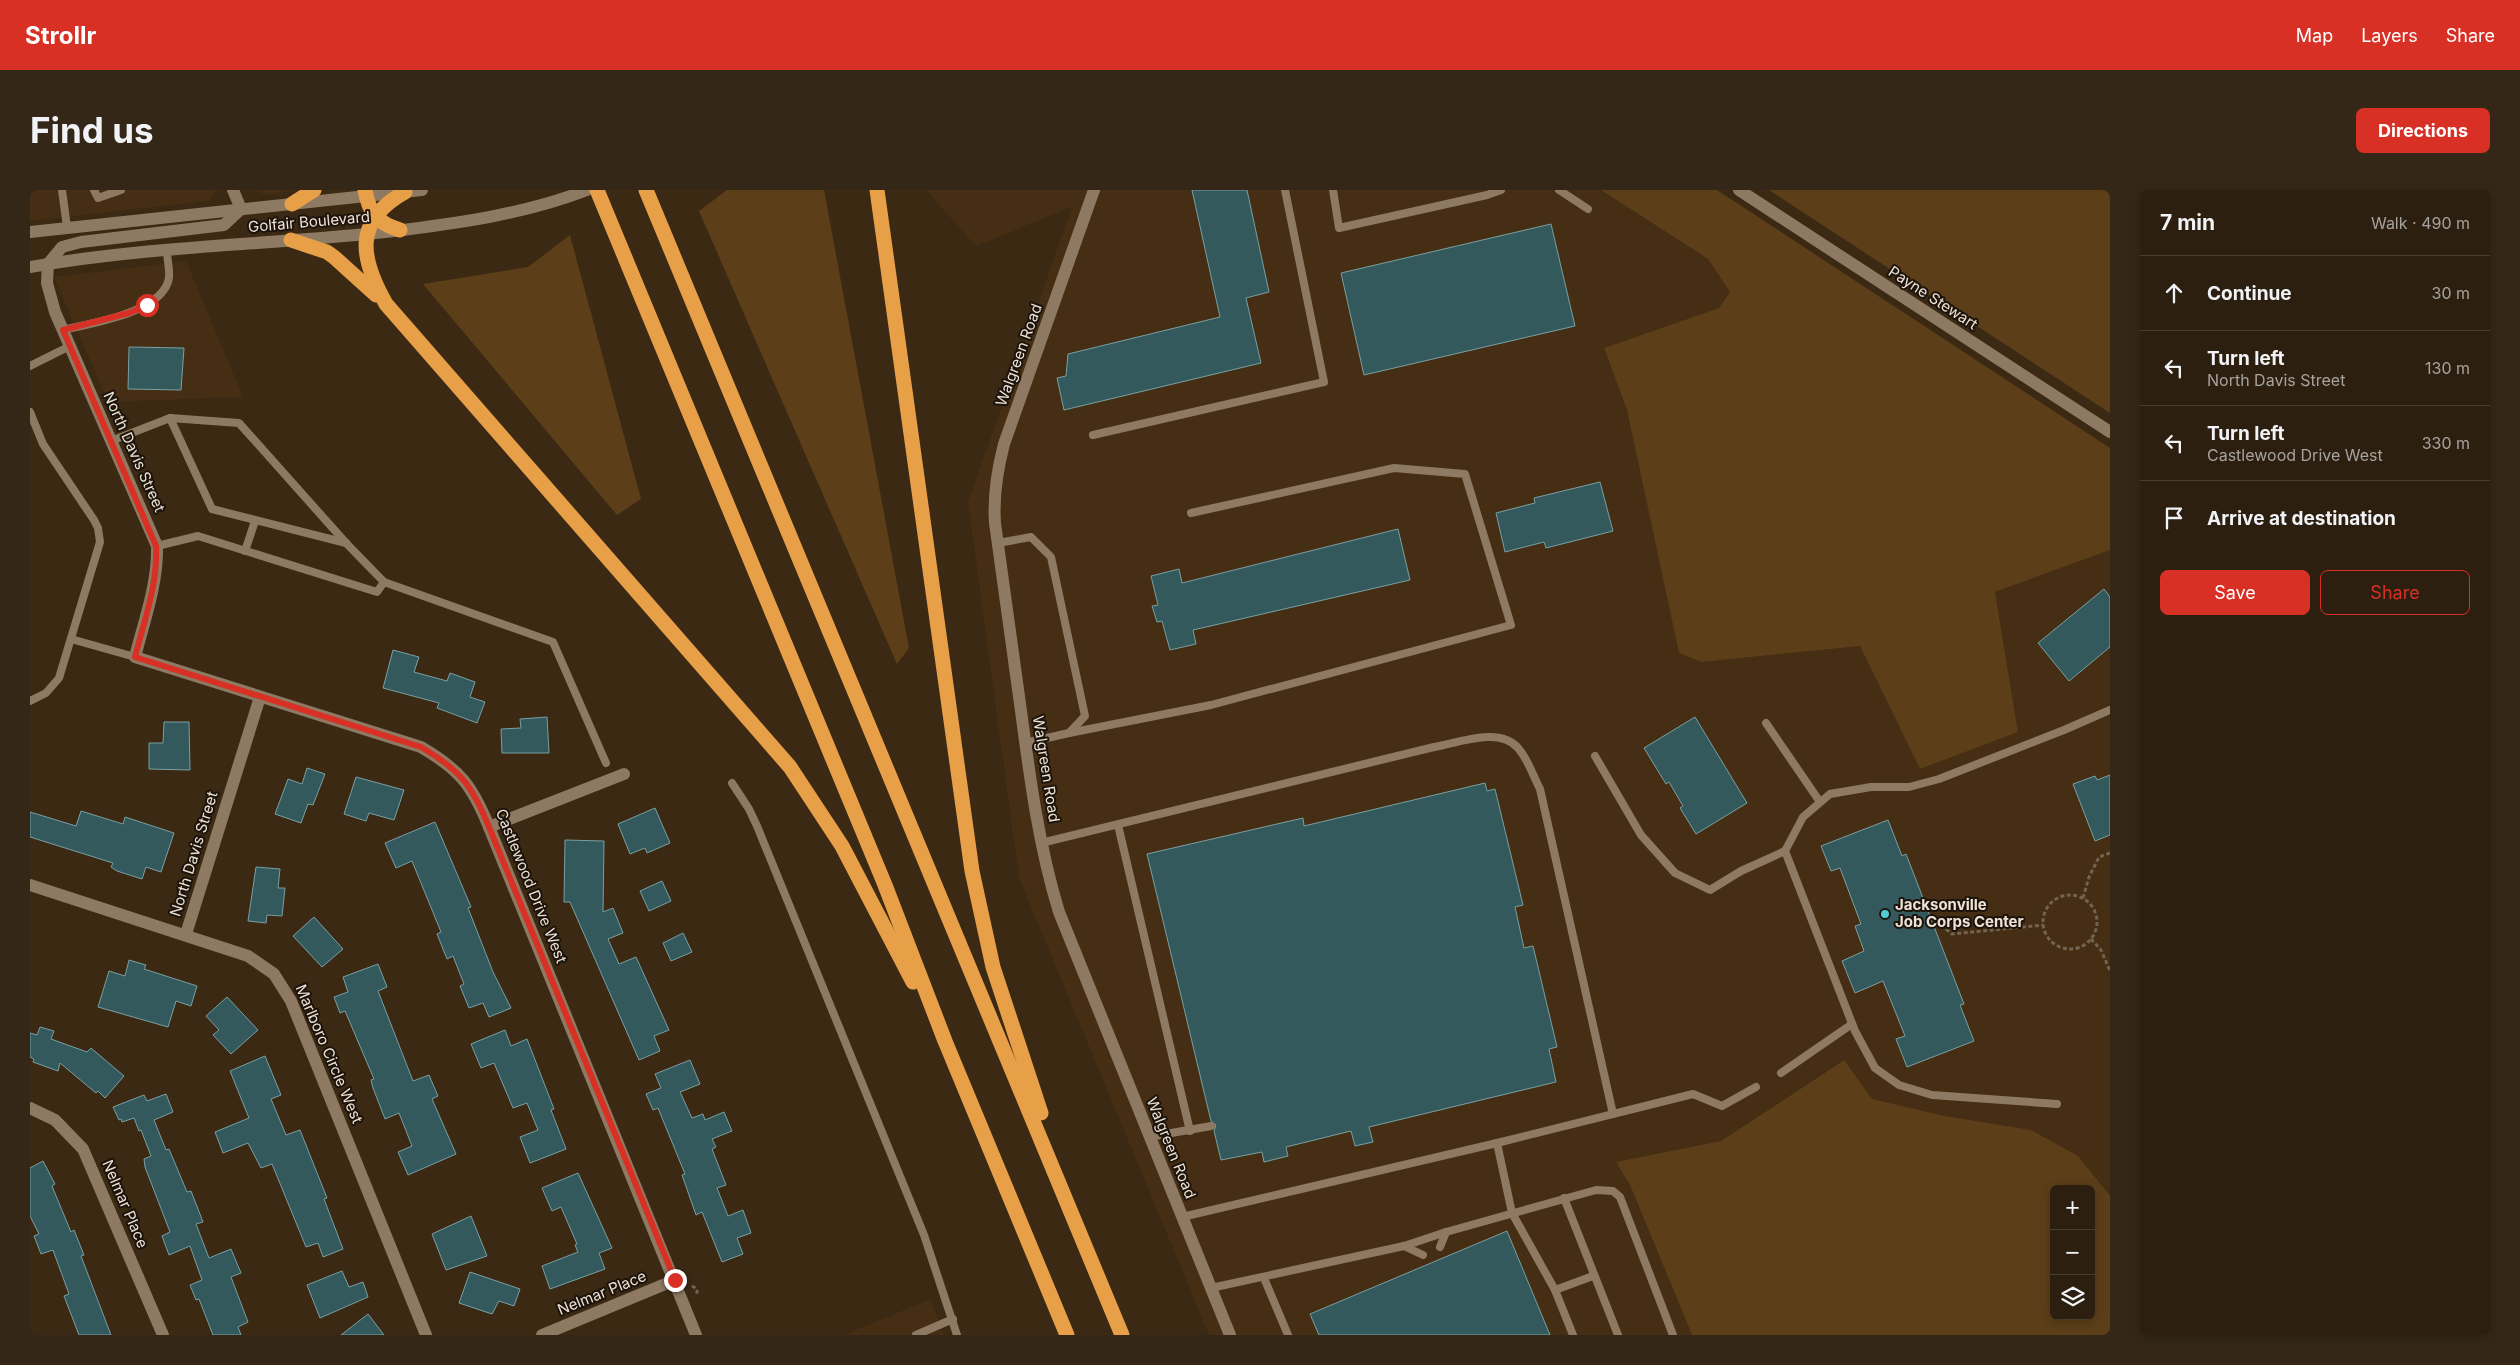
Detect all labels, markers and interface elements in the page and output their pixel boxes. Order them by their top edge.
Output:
text: Strollr [25,21,96,50]
text: Map [2296,25,2333,46]
text: Layers [2361,25,2418,46]
text: Share [2446,25,2495,46]
button: Directions [2356,108,2490,153]
text: Find us [30,109,154,151]
street label: Golfair Boulevard [247,207,371,236]
text: 7 min [2160,210,2215,235]
text: Walk · 490 m [2371,213,2470,233]
street label: Payne Stewart [1885,262,1981,333]
icon: ahead [2160,279,2188,307]
text: Continue [2207,282,2292,305]
text: 30 m [2432,283,2470,303]
route start [136,294,159,317]
street label: Walgreen Road [991,301,1046,409]
text: Turn left [2207,347,2285,370]
icon: left [2160,354,2188,382]
text: 130 m [2425,358,2470,378]
text: North Davis Street [2207,370,2345,390]
street label: North Davis Street [99,389,170,515]
text: Turn left [2207,422,2285,445]
icon: left [2160,429,2188,457]
text: 330 m [2422,433,2470,453]
text: Castlewood Drive West [2207,445,2383,465]
icon: arrive [2160,504,2188,532]
text: Arrive at destination [2207,507,2396,530]
button: Save [2160,570,2310,615]
button: Share [2320,570,2470,615]
street label: Walgreen Road [1029,714,1064,823]
street label: North Davis Street [165,789,222,919]
street label: Castlewood Drive West [492,806,571,966]
place label: Jacksonville Job Corps Center [1895,895,2024,931]
marker: Jacksonville Job Corps Center [1879,908,1891,920]
street label: Marlboro Circle West [292,982,367,1126]
street label: Walgreen Road [1143,1094,1200,1201]
street label: Nelmar Place [98,1157,153,1251]
map controls [2050,1185,2095,1320]
button: + [2050,1185,2095,1230]
button: − [2050,1230,2095,1275]
street label: Nelmar Place [555,1266,649,1319]
route end [664,1269,687,1292]
button: layers [2050,1275,2095,1320]

